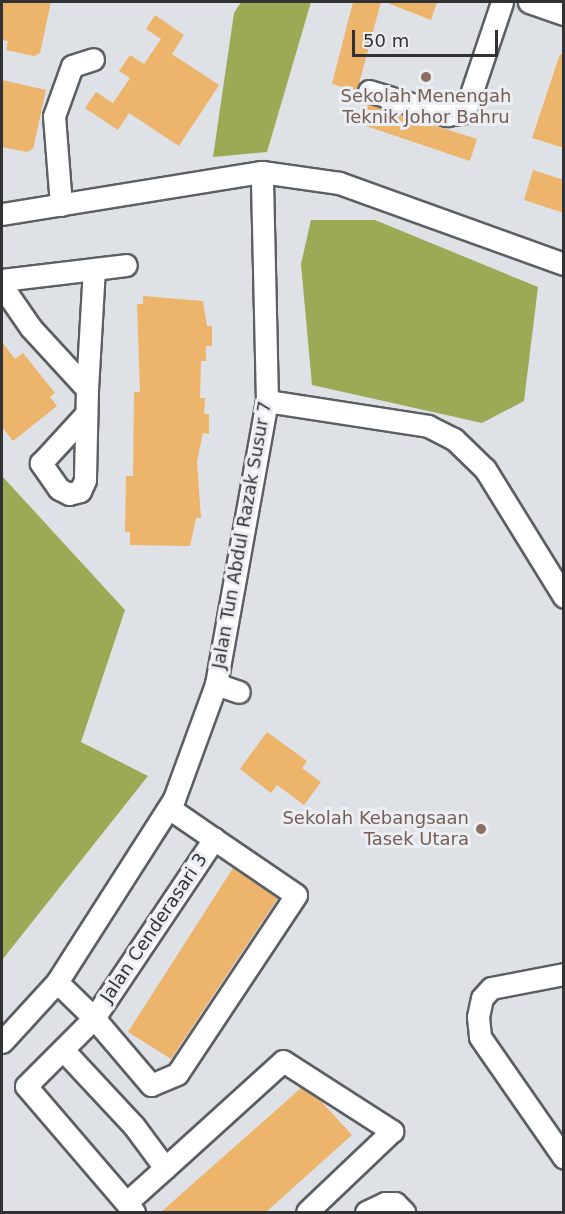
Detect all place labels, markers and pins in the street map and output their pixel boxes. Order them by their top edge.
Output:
marker: Sekolah Menengah Teknik Johor Bahru [419,70,433,84]
place label: Sekolah Menengah Teknik Johor Bahru [341,86,511,128]
place label: Sekolah Kebangsaan Tasek Utara [282,808,469,850]
marker: Sekolah Kebangsaan Tasek Utara [474,822,488,836]

